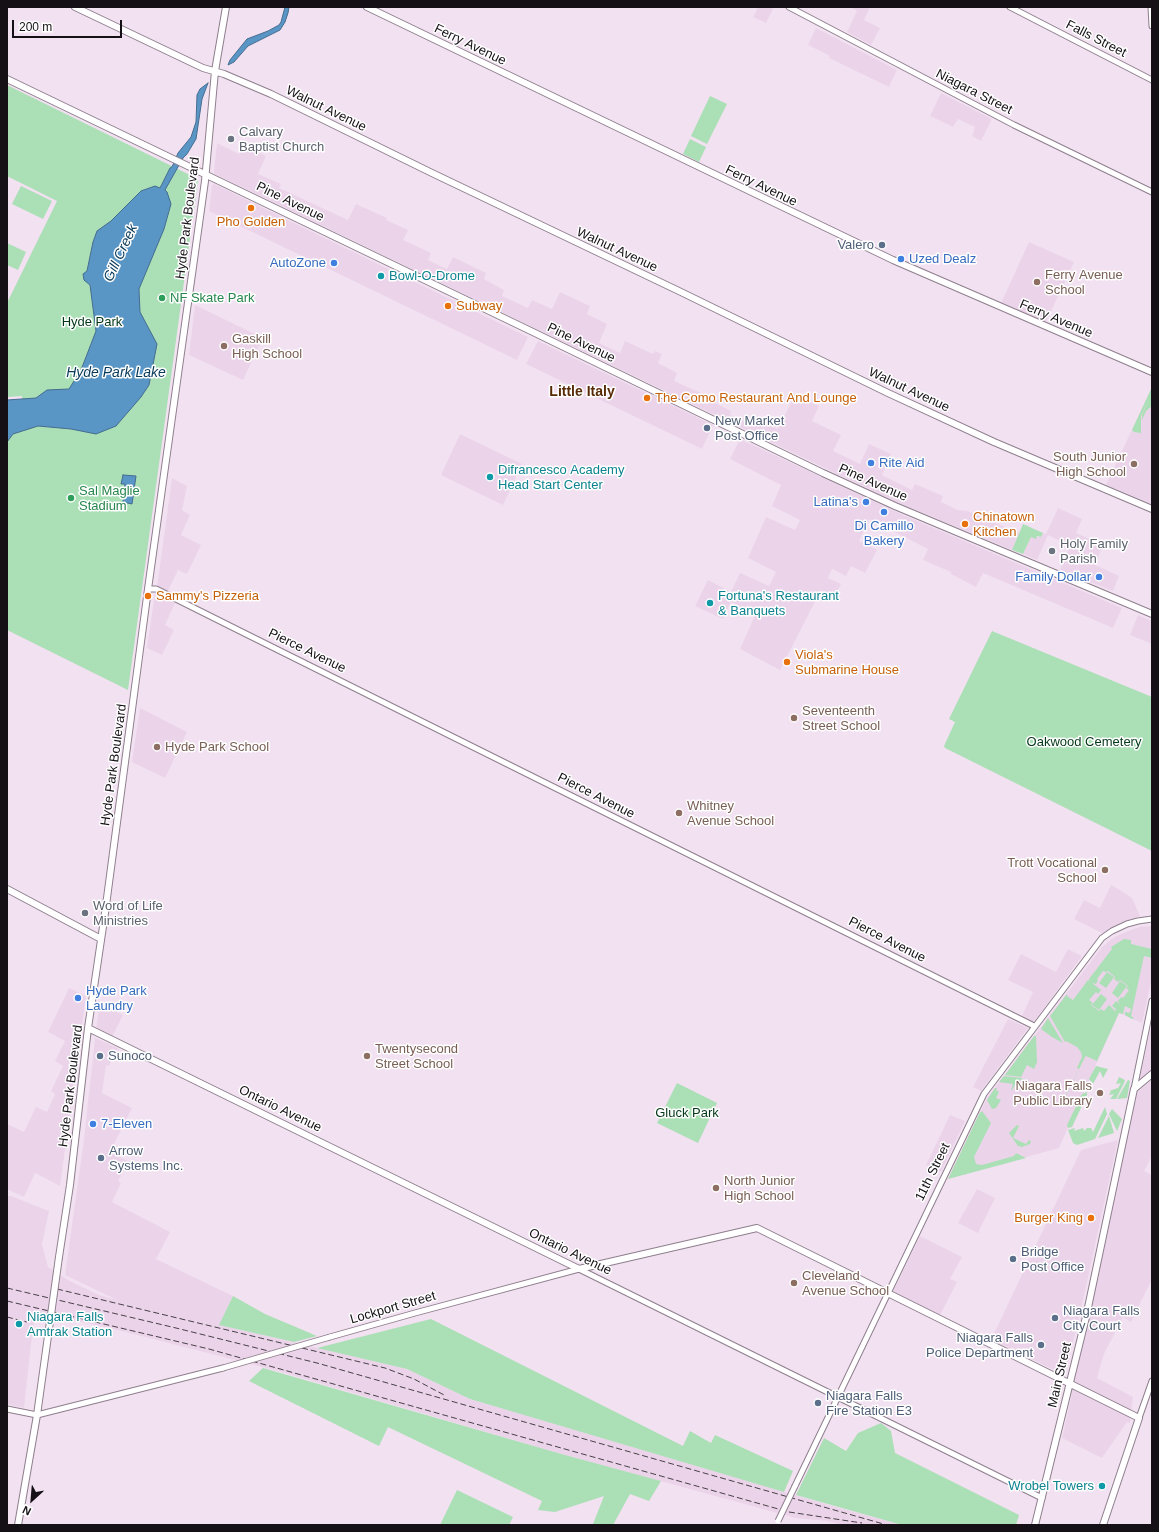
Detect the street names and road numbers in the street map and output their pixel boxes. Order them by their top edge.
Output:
street label: Falls Street [1063,17,1129,61]
street label: Ferry Avenue [432,21,508,69]
street label: Niagara Street [933,66,1015,118]
street label: Walnut Avenue [283,83,369,135]
street label: Hyde Park Boulevard [173,156,203,280]
street label: Ferry Avenue [723,162,799,210]
street label: Pine Avenue [254,179,326,225]
street label: Walnut Avenue [574,224,660,276]
street label: Ferry Avenue [1017,297,1095,341]
street label: Pine Avenue [545,320,617,366]
street label: Walnut Avenue [866,364,952,416]
street label: Pine Avenue [836,461,910,505]
street label: Pierce Avenue [266,626,348,676]
street label: Hyde Park Boulevard [98,703,130,827]
street label: Pierce Avenue [555,770,637,822]
street label: Pierce Avenue [846,914,928,966]
street label: Hyde Park Boulevard [56,1024,86,1148]
street label: Ontario Avenue [236,1082,324,1136]
street label: 11th Street [912,1140,954,1204]
street label: Ontario Avenue [526,1225,614,1279]
street label: Lockport Street [348,1288,438,1328]
street label: Main Street [1045,1341,1075,1409]

